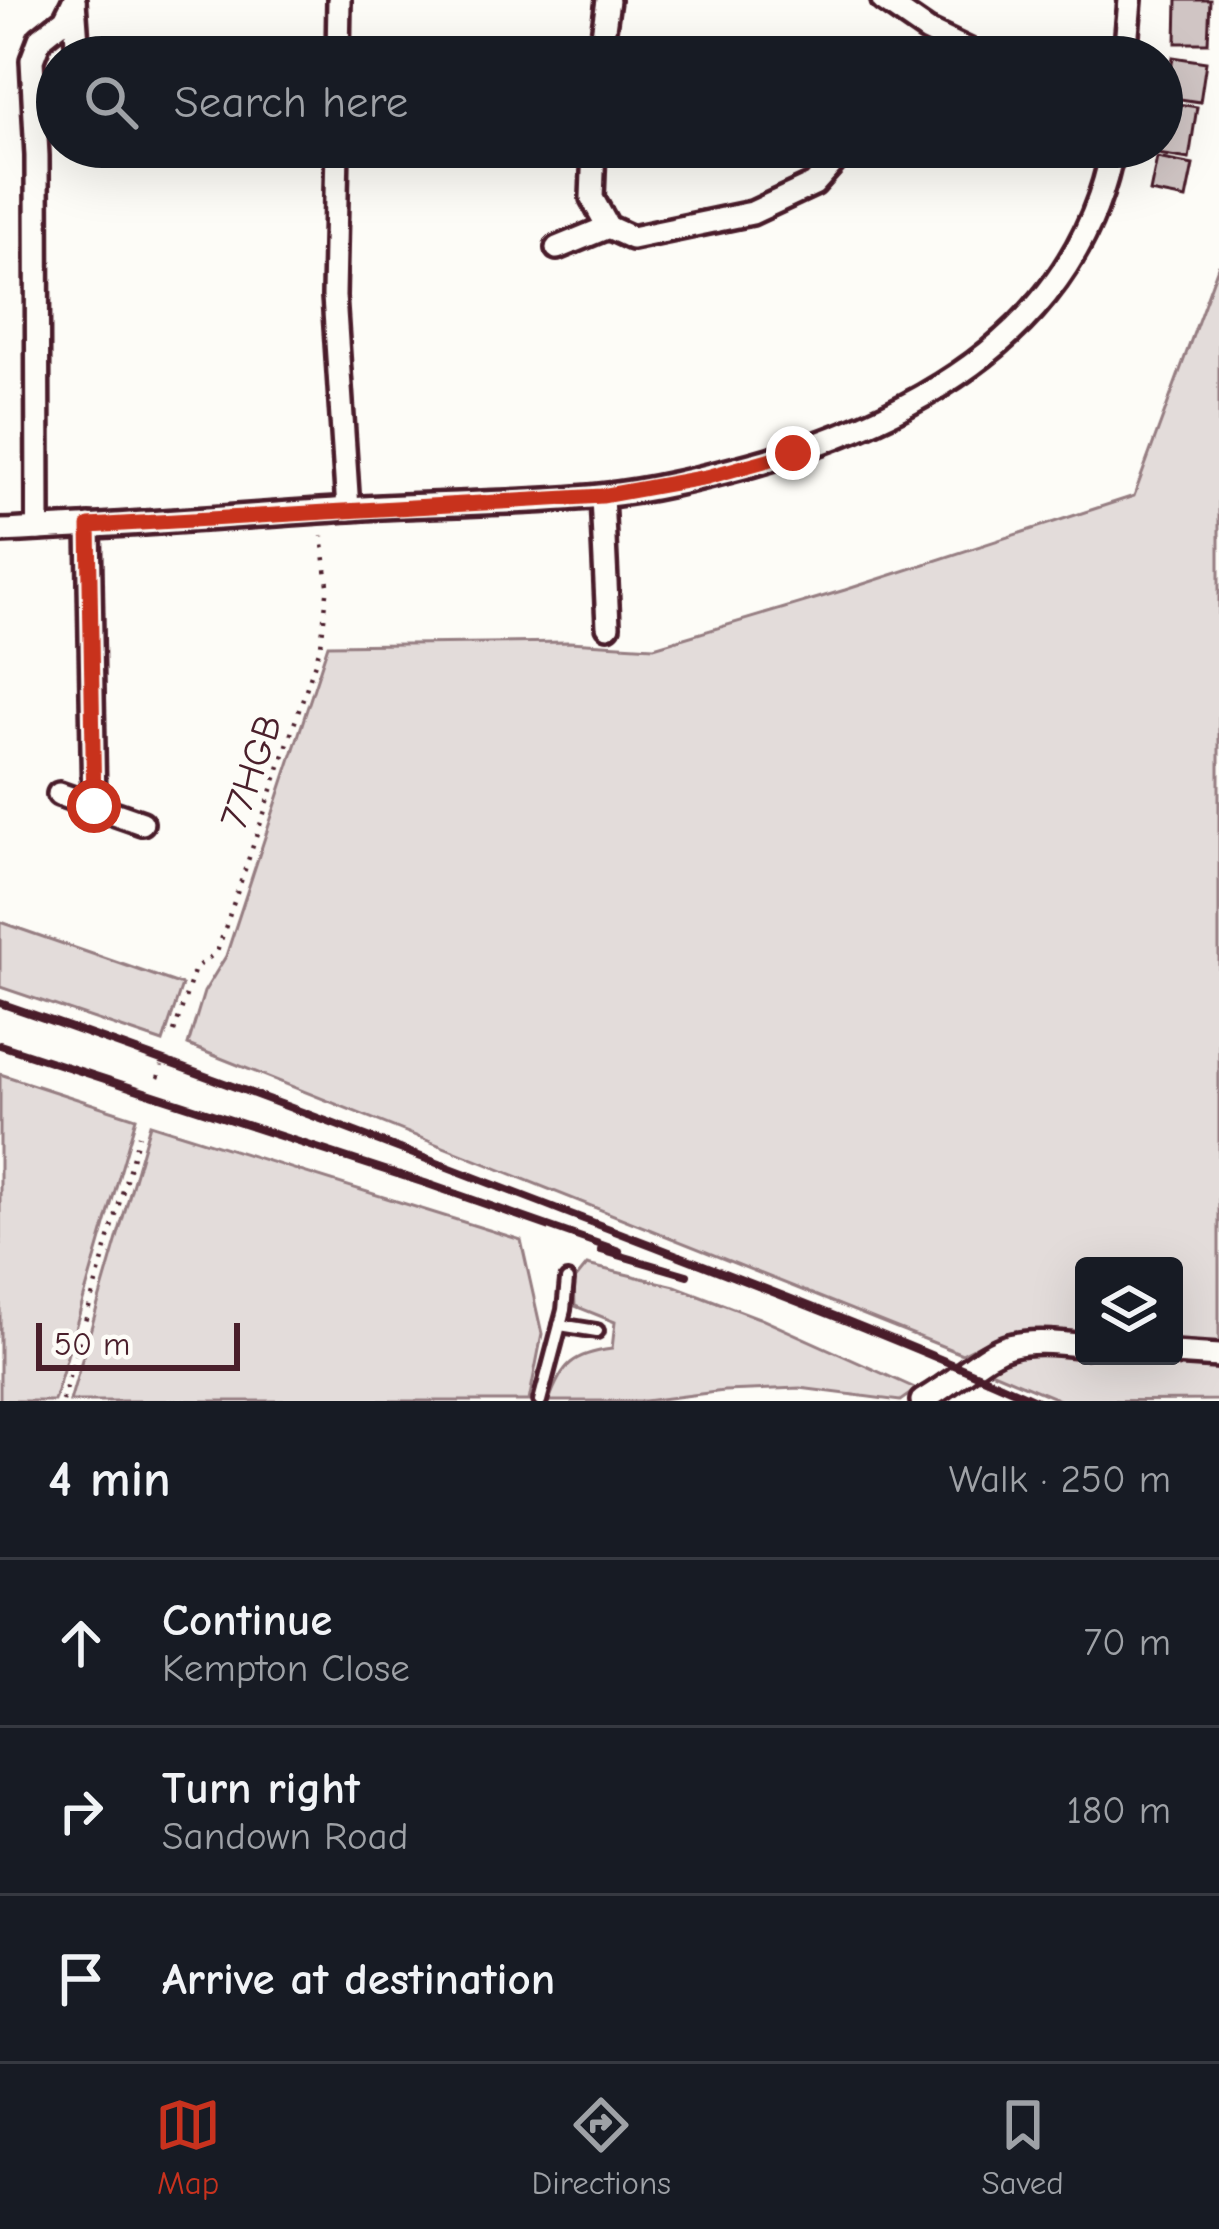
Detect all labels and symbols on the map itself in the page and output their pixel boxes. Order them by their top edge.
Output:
route end [766,426,820,480]
street label: 77HGB [211,709,292,834]
route start [67,779,121,833]
scale bar [36,1317,240,1370]

